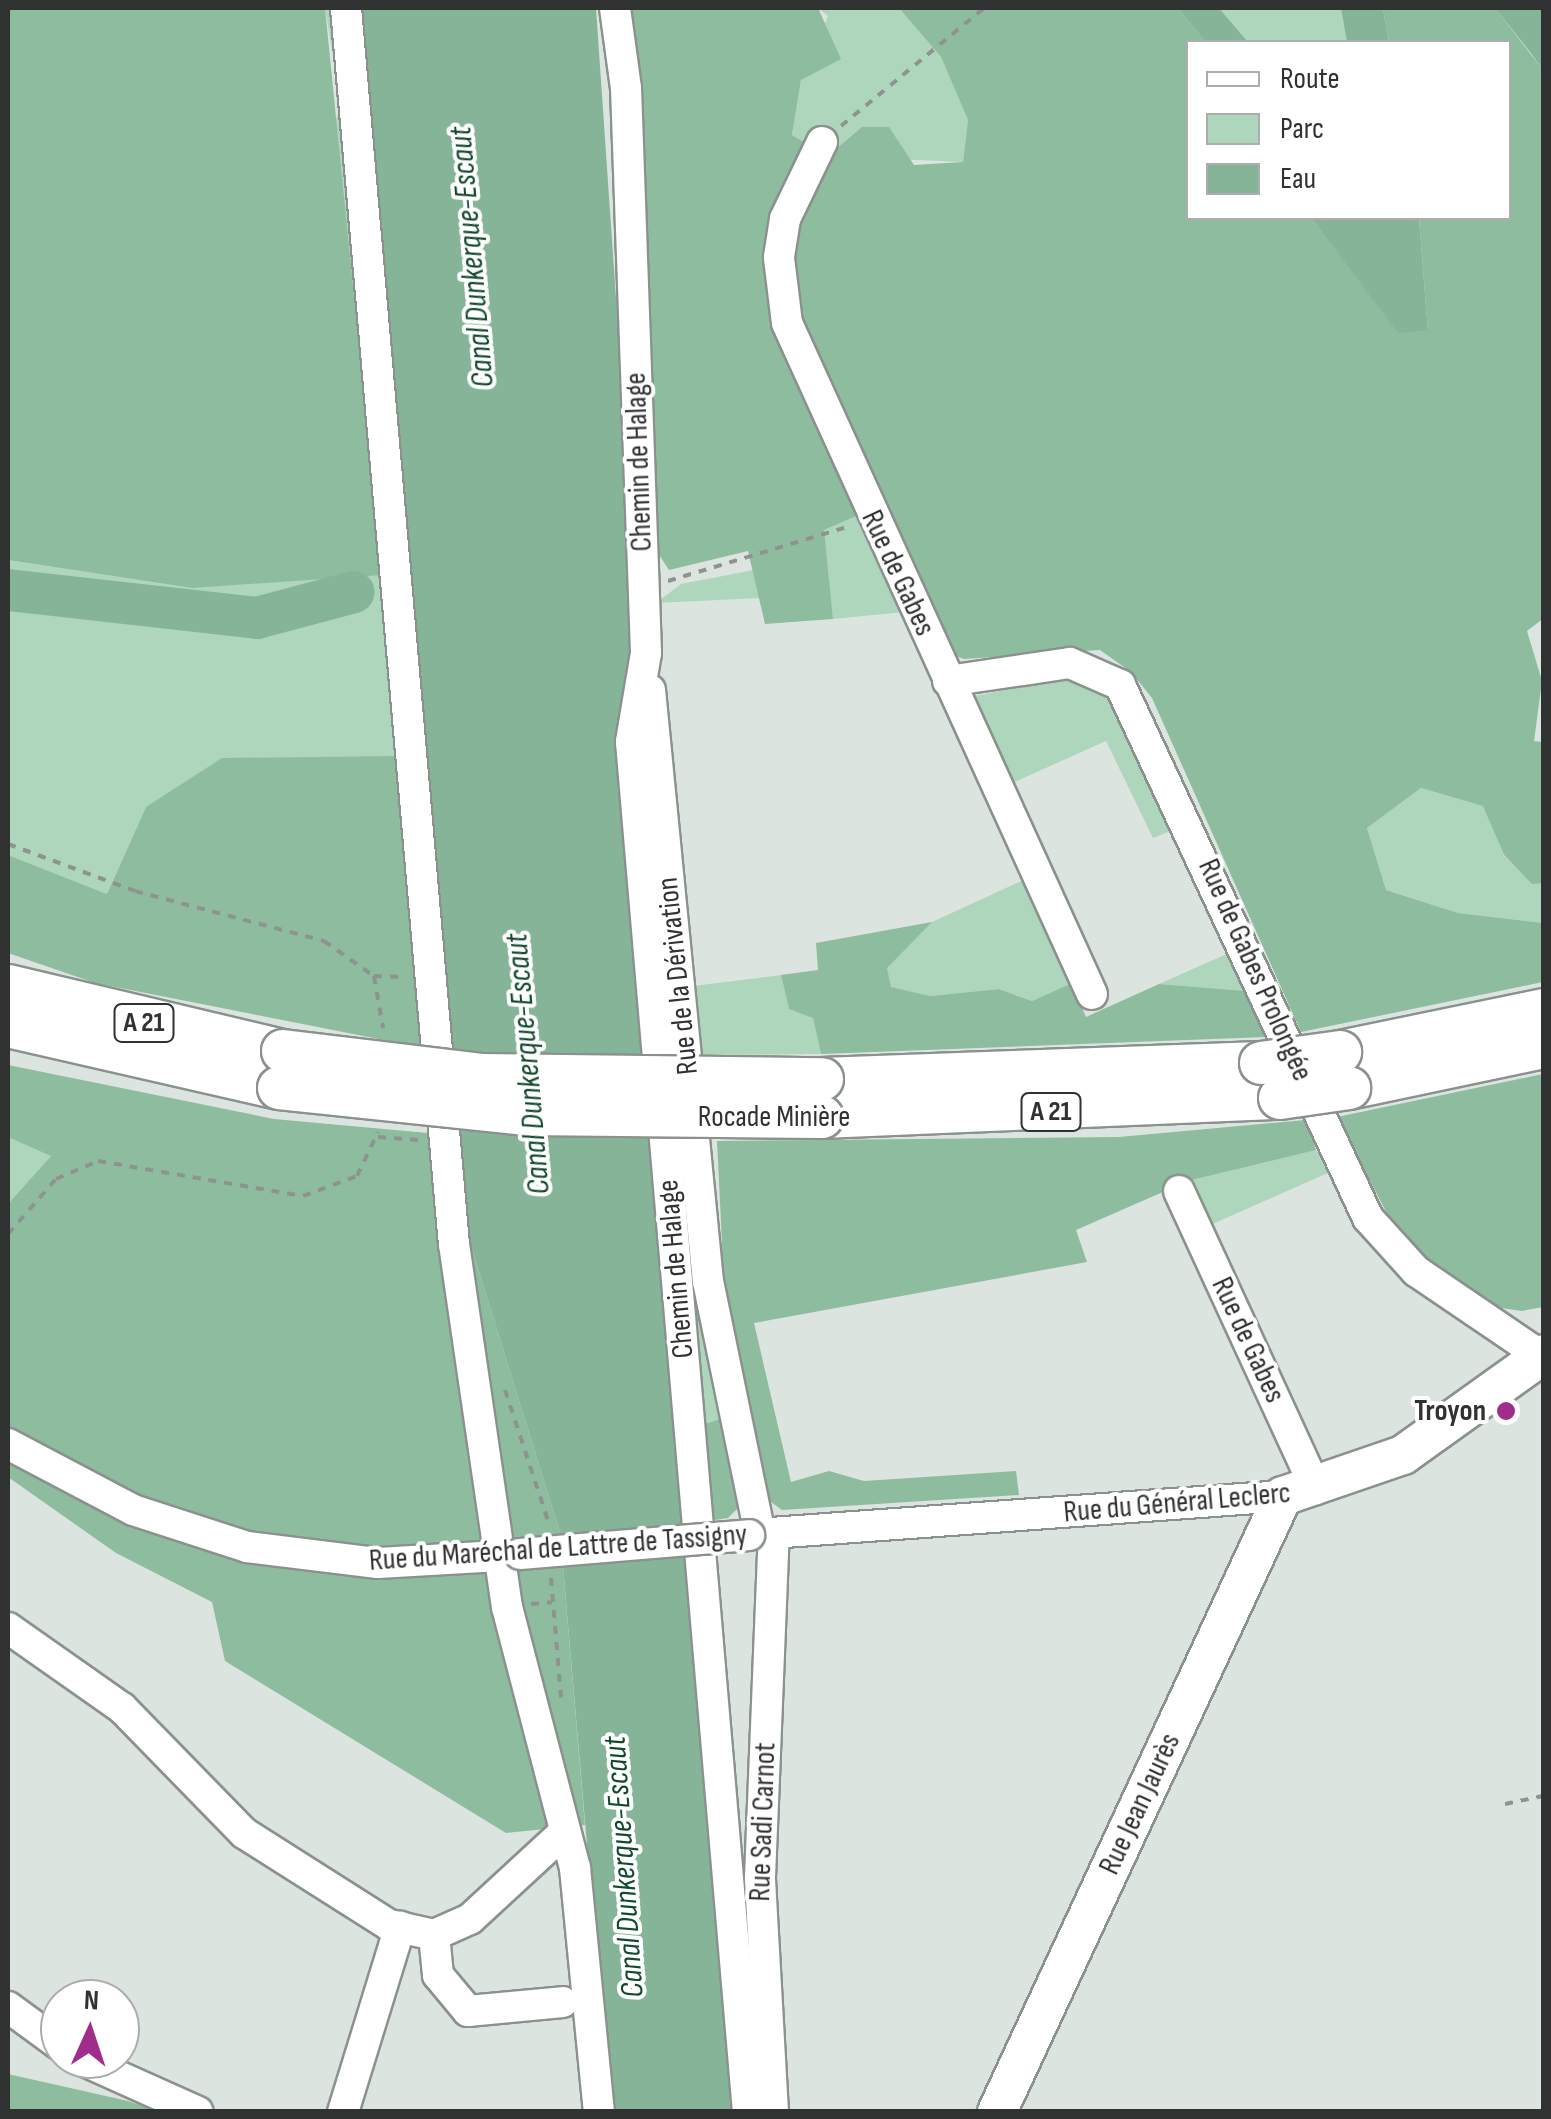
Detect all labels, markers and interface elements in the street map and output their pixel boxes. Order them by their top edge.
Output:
legend [1186,40,1511,220]
text: Route [1280,61,1339,97]
text: Parc [1280,111,1324,147]
water label: Canal Dunkerque-Escaut [442,125,504,389]
text: Eau [1280,161,1316,197]
street label: Chemin de Halage [618,372,660,552]
street label: Rue de Gabes [853,505,943,641]
street label: Rue de Gabes Prolongée [1190,853,1320,1087]
street label: Rue de la Dérivation [650,876,706,1076]
water label: Canal Dunkerque-Escaut [498,932,560,1196]
road number: A 21 [112,1000,176,1046]
road number: A 21 [1018,1089,1084,1135]
street label: Rocade Minière [698,1099,850,1135]
street label: Chemin de Halage [650,1178,702,1360]
street label: Rue de Gabes [1203,1272,1293,1408]
place label: Troyon [1414,1393,1486,1429]
marker: Troyon [1495,1400,1517,1422]
street label: Rue du Général Leclerc [1062,1475,1292,1531]
street label: Rue du Maréchal de Lattre de Tassigny [368,1517,748,1579]
street label: Rue Jean Jaurès [1092,1728,1188,1880]
water label: Canal Dunkerque-Escaut [597,1735,653,1999]
street label: Rue Sadi Carnot [742,1742,784,1902]
north arrow [40,1979,140,2079]
text: N [83,1984,100,2017]

